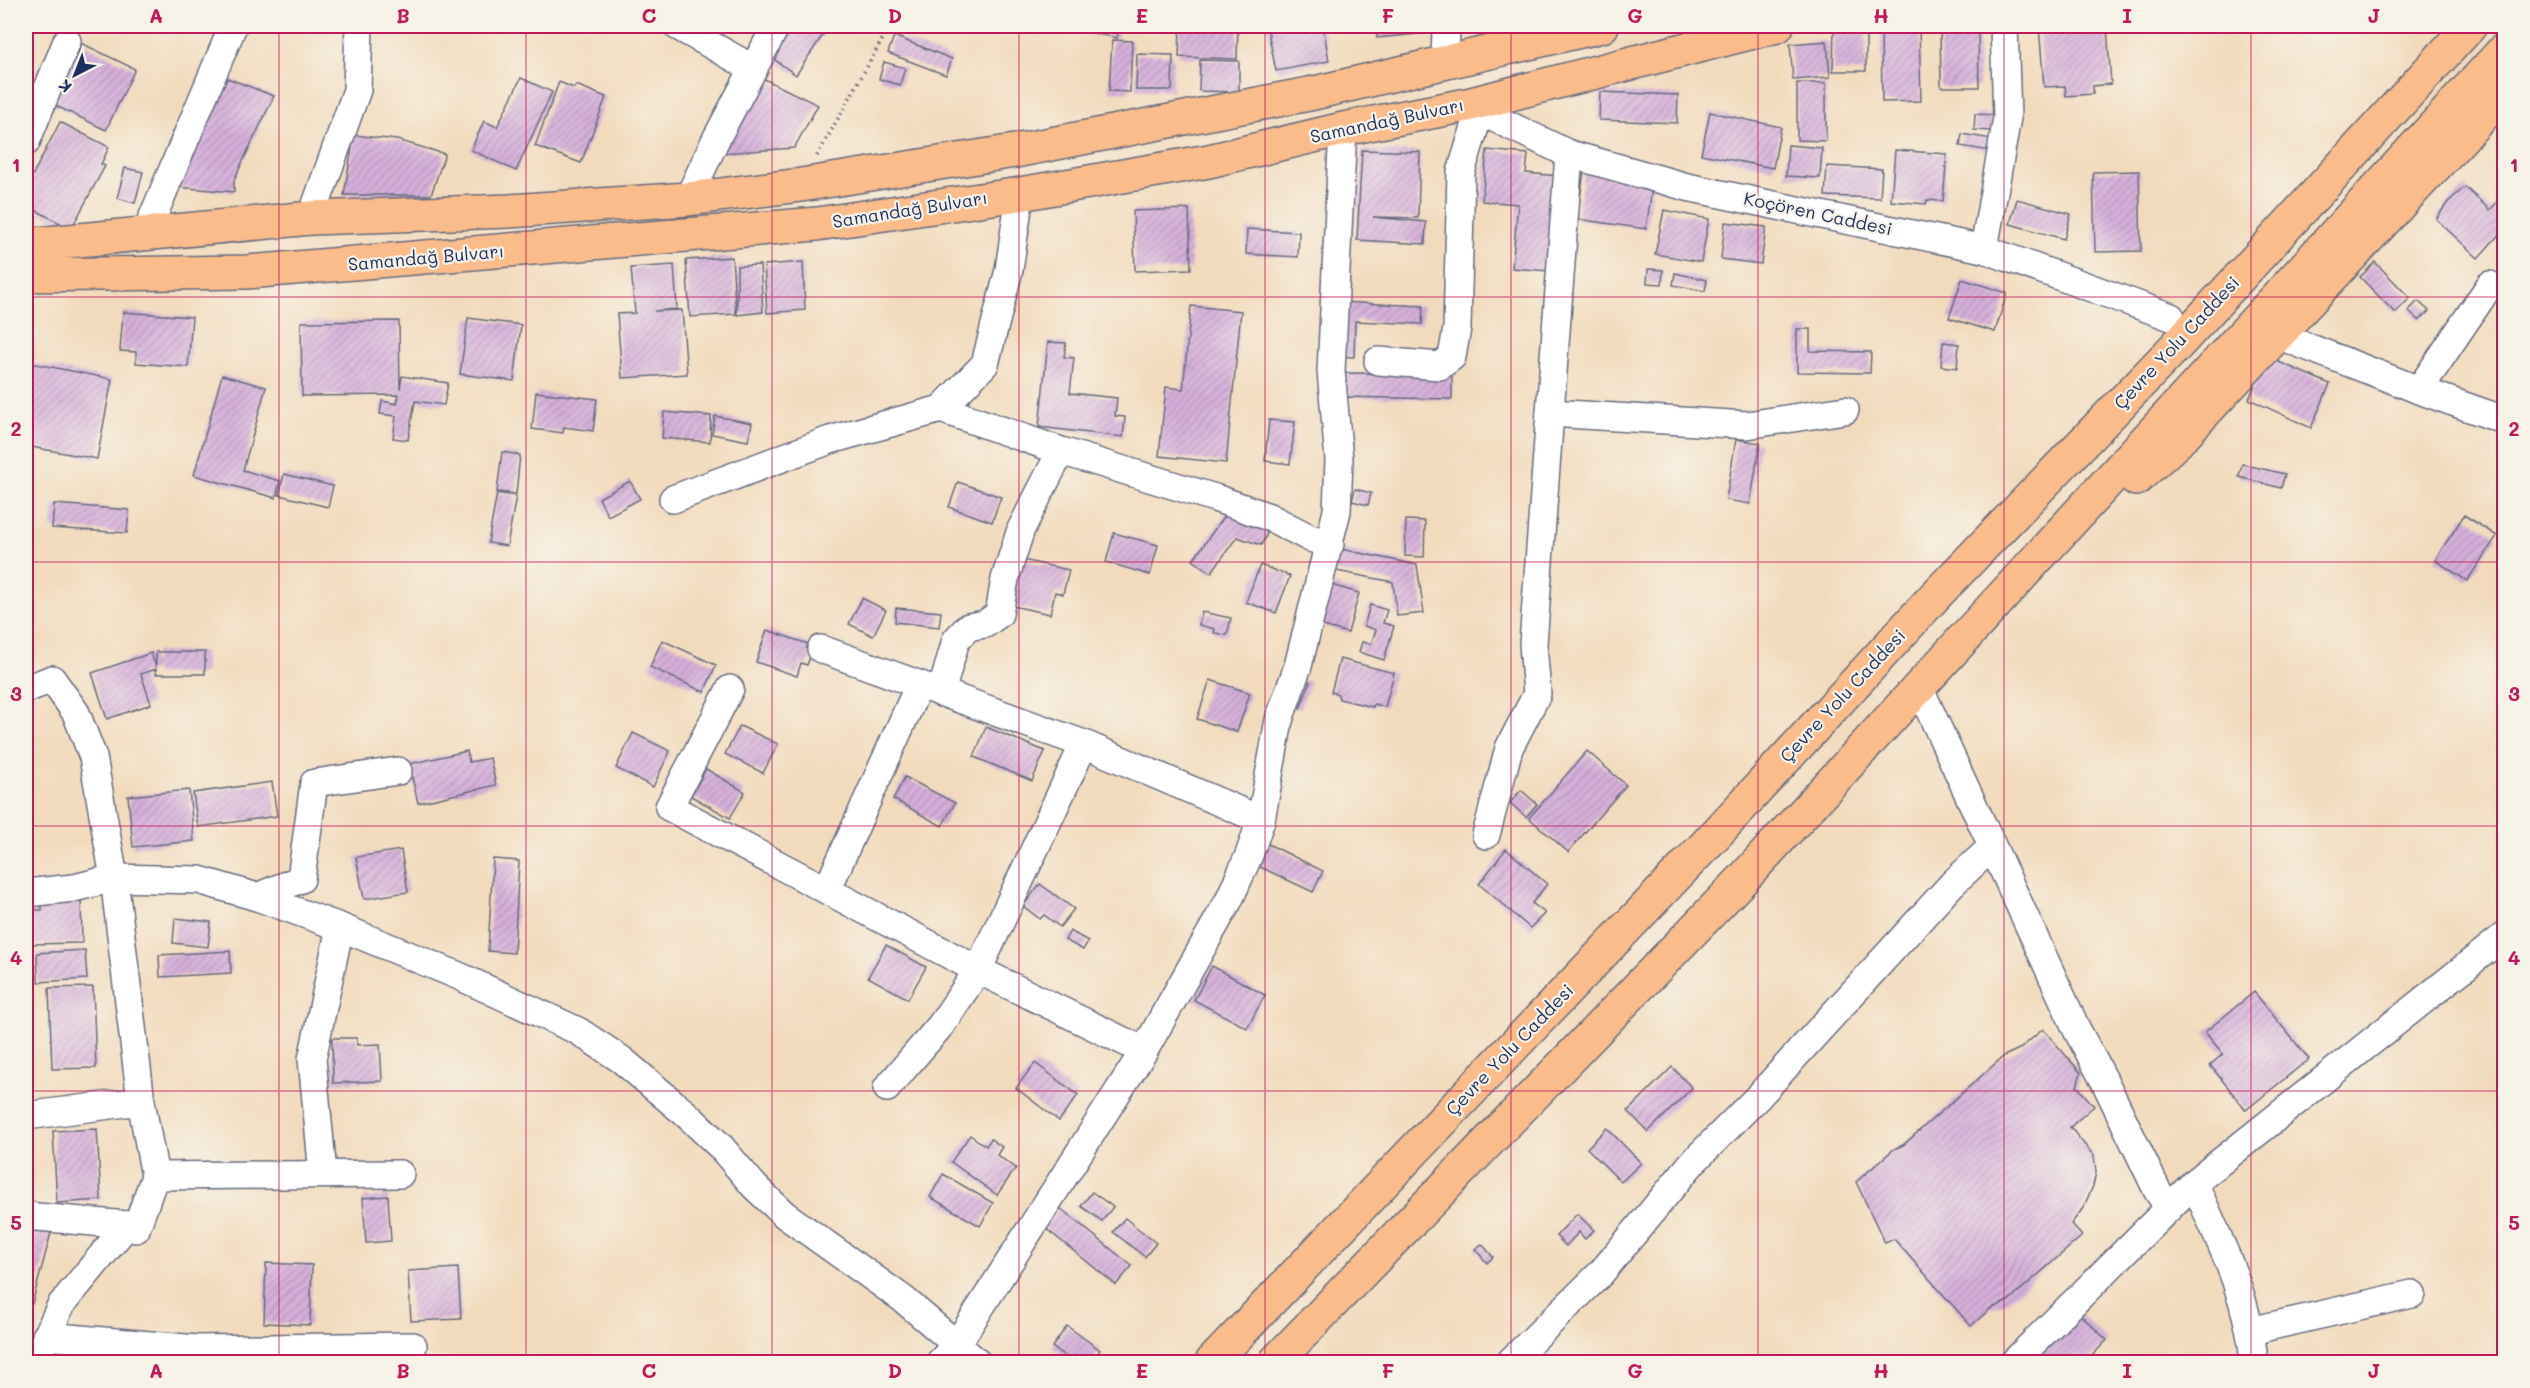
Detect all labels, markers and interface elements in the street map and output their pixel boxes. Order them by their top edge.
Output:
text: A [149,2,163,28]
text: B [396,2,410,28]
text: C [642,2,657,28]
text: D [888,2,902,28]
text: E [1136,2,1148,28]
text: F [1382,2,1395,28]
text: G [1627,2,1643,28]
text: H [1873,2,1889,28]
text: I [2122,2,2132,28]
text: J [2367,2,2381,28]
north arrow [45,45,105,105]
text: K [54,75,76,98]
street label: Samandağ Bulvarı [1308,92,1466,148]
text: 1 [12,151,20,177]
text: 1 [2510,151,2518,177]
street label: Samandağ Bulvarı [831,185,989,233]
street label: Koçören Caddesi [1742,186,1895,240]
street label: Samandağ Bulvarı [347,238,505,276]
street label: Çevre Yolu Caddesi [2108,270,2244,414]
text: 2 [10,415,22,441]
text: 2 [2508,415,2520,441]
street label: Çevre Yolu Caddesi [1774,623,1910,767]
text: 3 [10,680,22,706]
text: 3 [2508,680,2520,706]
text: 4 [10,944,23,970]
text: 4 [2508,944,2521,970]
street label: Çevre Yolu Caddesi [1440,978,1578,1120]
text: 5 [10,1209,22,1235]
text: 5 [2508,1209,2520,1235]
text: A [149,1357,163,1383]
text: B [396,1357,410,1383]
text: C [642,1357,657,1383]
text: D [888,1357,902,1383]
text: E [1136,1357,1148,1383]
text: F [1382,1357,1395,1383]
text: G [1627,1357,1643,1383]
text: H [1873,1357,1889,1383]
text: I [2122,1357,2132,1383]
text: J [2367,1357,2381,1383]

